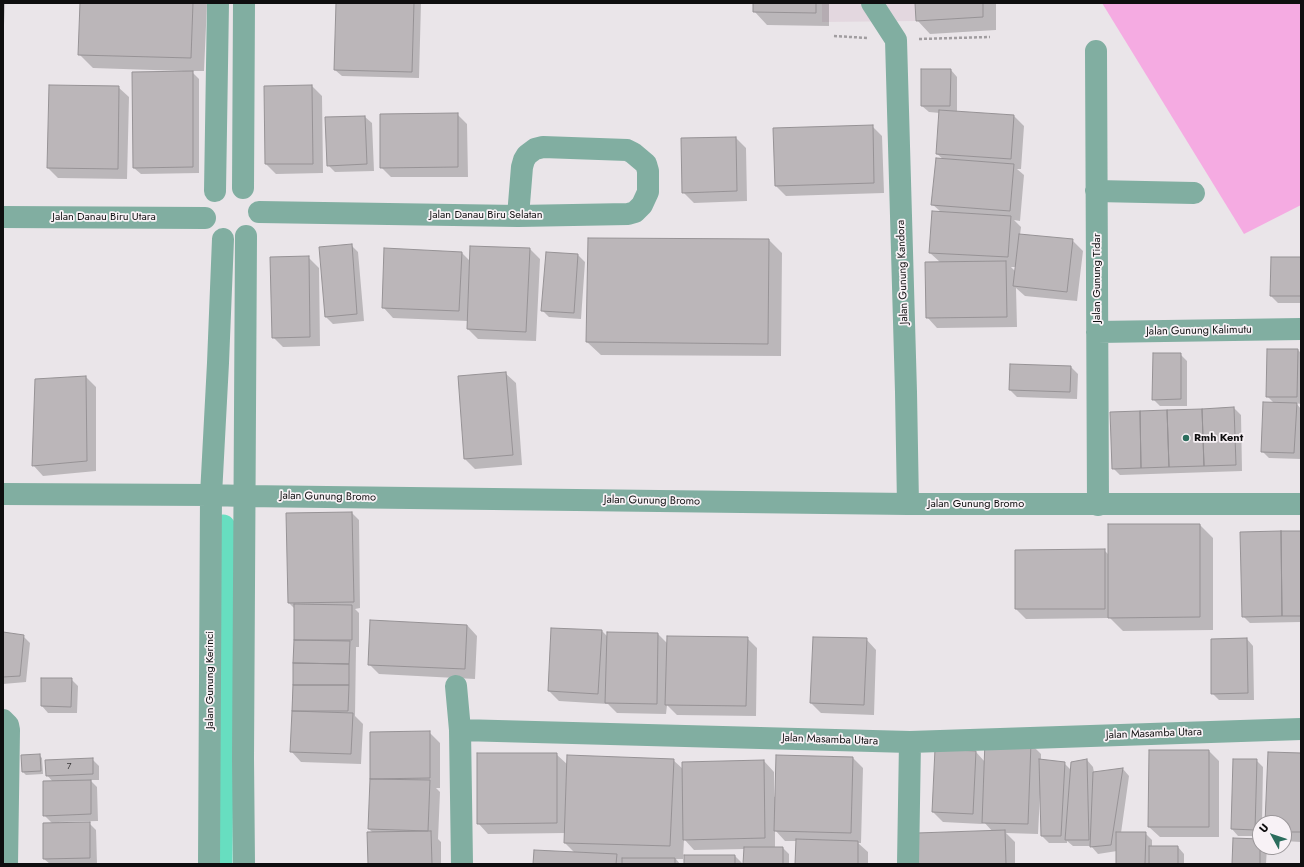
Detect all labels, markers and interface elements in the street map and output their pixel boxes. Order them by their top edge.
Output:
street label: Jalan Danau Biru Selatan [430,208,542,222]
street label: Jalan Danau Biru Utara [52,210,156,224]
street label: Jalan Gunung Kandora [895,219,911,325]
street label: Jalan Gunung Tidar [1090,233,1104,323]
street label: Jalan Gunung Kalimutu [1146,323,1252,339]
place label: Rmh Kent [1194,431,1243,445]
marker: Rmh Kent [1181,433,1191,443]
street label: Jalan Gunung Bromo [280,490,376,504]
street label: Jalan Gunung Bromo [604,494,700,508]
street label: Jalan Gunung Bromo [928,497,1024,511]
street label: Jalan Gunung Kerinci [203,631,217,729]
street label: Jalan Masamba Utara [1106,726,1202,742]
street label: Jalan Masamba Utara [782,732,878,748]
house number: 7 [67,762,71,772]
north arrow [1252,815,1292,855]
text: U [1255,820,1272,836]

